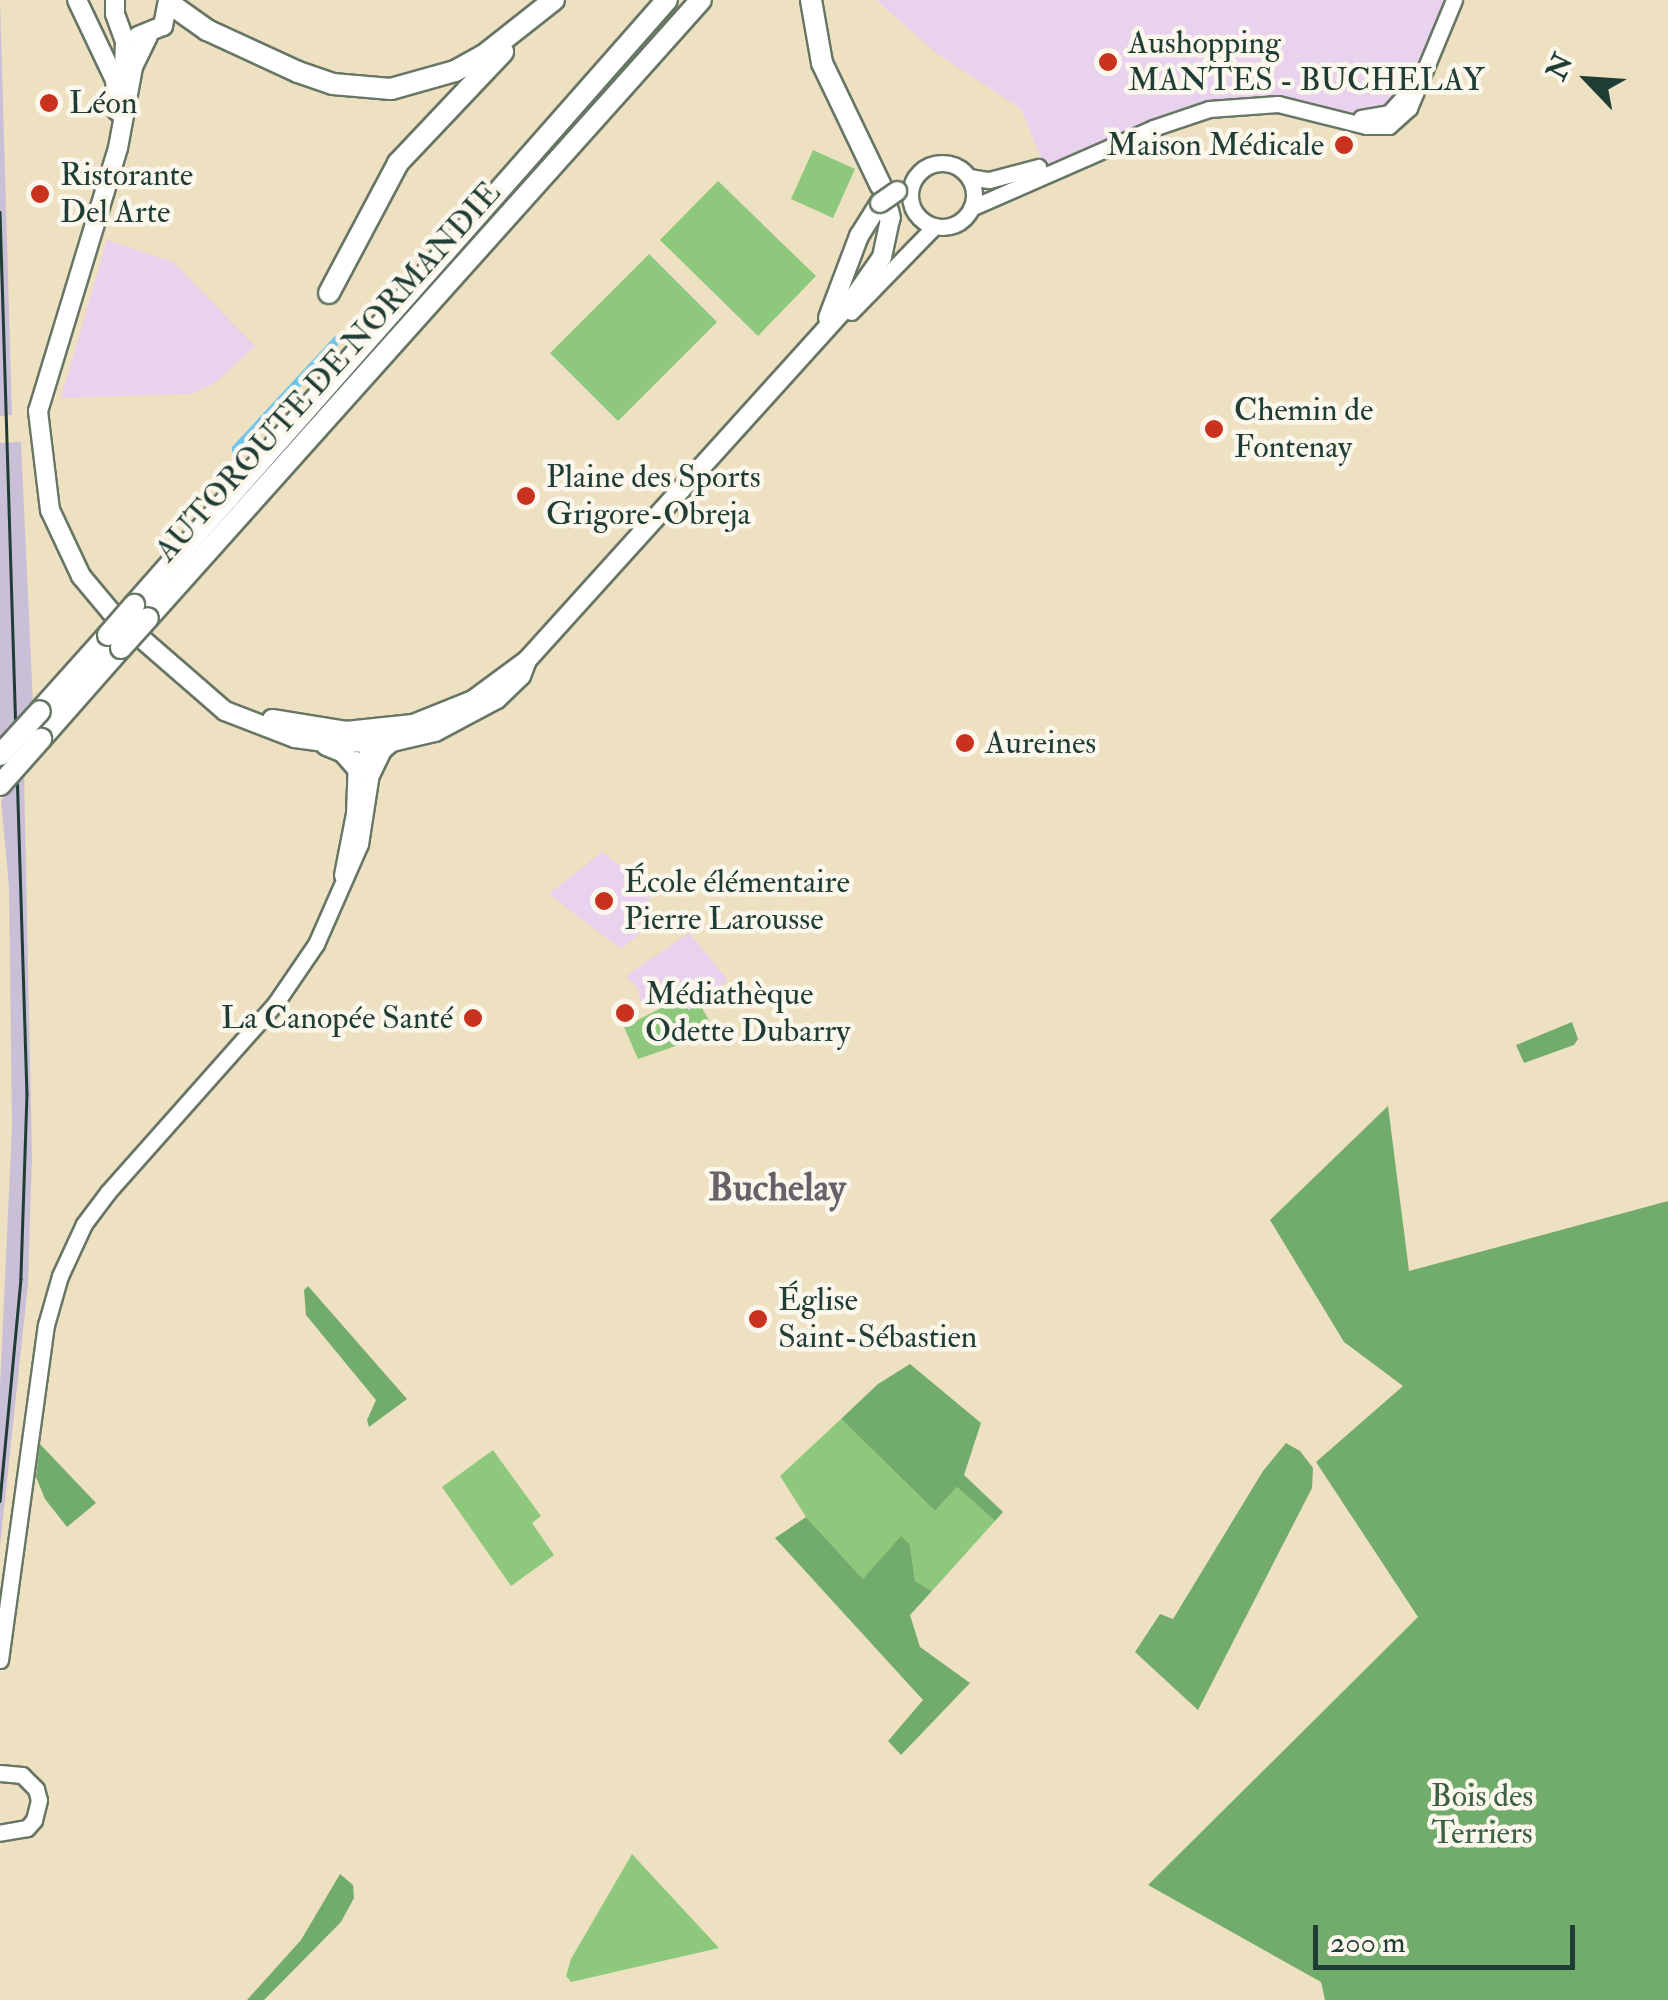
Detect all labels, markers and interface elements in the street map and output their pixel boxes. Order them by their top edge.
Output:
place label: Aushopping MANTES - BUCHELAY [1128,25,1485,100]
north arrow [1538,30,1638,130]
text: N [1539,48,1582,86]
marker: Aushopping MANTES - BUCHELAY [1097,51,1119,73]
place label: Léon [69,84,137,122]
marker: Léon [38,92,60,114]
place label: Maison Médicale [1107,126,1324,164]
marker: Maison Médicale [1333,134,1355,156]
place label: Ristorante Del Arte [60,157,193,232]
street label: AUTOROUTE DE NORMANDIE [147,174,509,570]
marker: Ristorante Del Arte [29,183,51,205]
place label: Chemin de Fontenay [1234,392,1373,467]
marker: Chemin de Fontenay [1203,418,1225,440]
place label: Plaine des Sports Grigore-Obreja [546,459,761,534]
marker: Plaine des Sports Grigore-Obreja [515,485,537,507]
place label: Aureines [985,724,1096,762]
marker: Aureines [954,732,976,754]
place label: École élémentaire Pierre Larousse [624,864,850,939]
marker: École élémentaire Pierre Larousse [593,890,615,912]
place label: Médiathèque Odette Dubarry [645,976,850,1051]
place label: La Canopée Santé [221,999,453,1037]
marker: Médiathèque Odette Dubarry [614,1002,636,1024]
marker: La Canopée Santé [462,1007,484,1029]
district label: Buchelay [708,1166,846,1212]
place label: Église Saint-Sébastien [778,1282,977,1357]
marker: Église Saint-Sébastien [747,1308,769,1330]
park label: Bois des Terriers [1431,1778,1533,1853]
scale bar [1318,1905,1580,1967]
text: 200 m [1330,1924,1406,1961]

